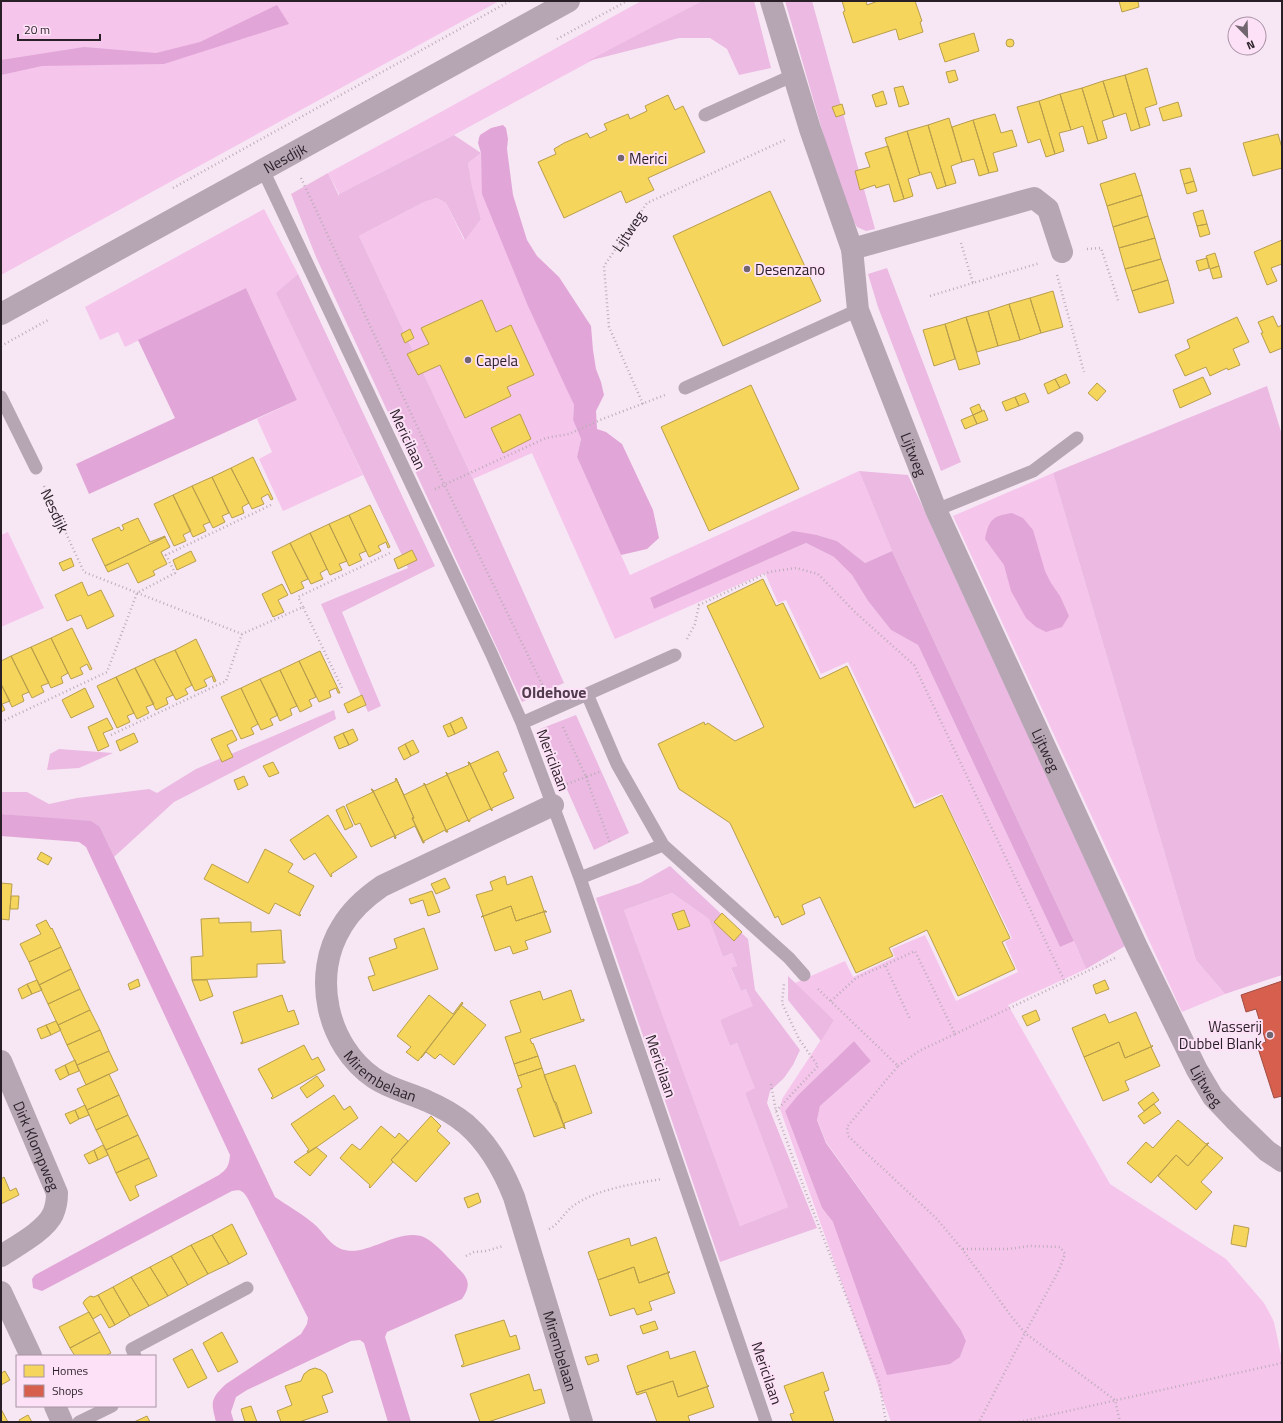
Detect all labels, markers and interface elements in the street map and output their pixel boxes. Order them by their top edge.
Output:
scale bar [18,16,100,42]
north arrow [1227,16,1267,56]
text: 20 m [24,20,50,39]
text: N [1244,36,1258,54]
street label: Nesdijk [259,136,311,179]
place label: Merici [629,147,667,170]
marker: Merici [616,153,626,163]
street label: Lijtweg [606,205,651,256]
place label: Desenzano [755,258,825,281]
marker: Desenzano [742,264,752,274]
place label: Capela [476,349,519,372]
marker: Capela [463,355,473,365]
street label: Mericilaan [384,405,432,473]
street label: Lijtweg [895,429,933,480]
street label: Nesdijk [35,485,76,536]
district label: Oldehove [522,680,586,704]
street label: Lijtweg [1026,724,1066,776]
street label: Mericilaan [531,726,575,794]
place label: Wasserij Dubbel Blank [1179,1015,1262,1055]
marker: Wasserij Dubbel Blank [1265,1030,1275,1040]
street label: Mericilaan [640,1032,682,1100]
street label: Mirembelaan [338,1045,420,1107]
street label: Lijtweg [1185,1061,1228,1112]
street label: Dirk Klompweg [8,1097,66,1194]
street label: Mirembelaan [537,1308,584,1394]
street label: Mericilaan [746,1339,788,1407]
legend [16,1355,156,1407]
text: Homes [52,1361,88,1380]
text: Shops [52,1381,84,1400]

